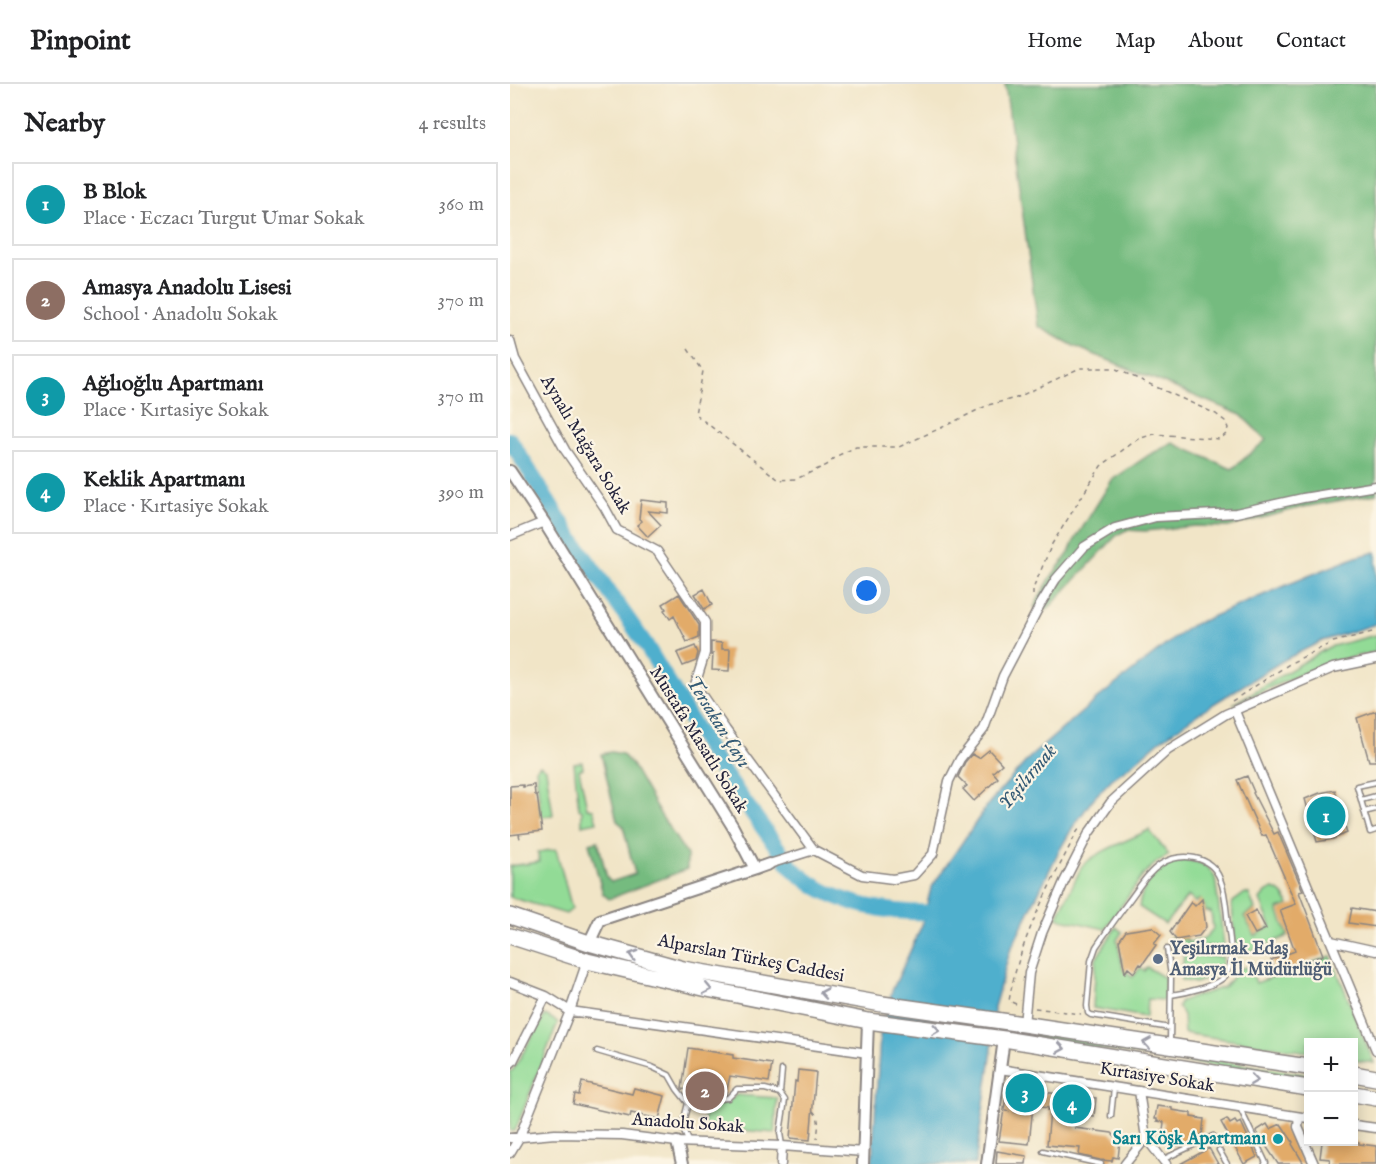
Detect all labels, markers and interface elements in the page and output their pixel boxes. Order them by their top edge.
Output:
text: Pinpoint [30,24,131,59]
text: Home [1027,28,1082,55]
text: Map [1115,28,1155,55]
text: About [1188,28,1243,55]
text: Contact [1276,28,1346,55]
text: Nearby [24,107,105,140]
text: 4 results [419,111,486,136]
text: B Blok [83,178,146,206]
text: 1 [42,192,49,217]
text: 360 m [438,192,484,217]
text: Place · Eczacı Turgut Umar Sokak [83,206,364,231]
text: Amasya Anadolu Lisesi [83,274,292,302]
text: 2 [41,288,50,313]
text: 370 m [438,288,484,313]
text: School · Anadolu Sokak [83,302,278,327]
text: Ağlıoğlu Apartmanı [83,370,264,398]
street label: Aynalı Mağara Sokak [534,370,636,519]
text: 3 [42,384,49,409]
text: 370 m [438,384,484,409]
text: Place · Kırtasiye Sokak [83,398,269,423]
text: Keklik Apartmanı [83,466,245,494]
text: 4 [41,480,50,505]
text: 390 m [438,480,484,505]
text: Place · Kırtasiye Sokak [83,494,269,519]
your location [852,576,881,605]
street label: Mustafa Masatlı Sokak [643,662,753,818]
water label: Tersakan Çayı [680,671,756,773]
water label: Yeşilırmak [994,739,1062,815]
pin: 1 [1306,794,1346,838]
street label: Alparslan Türkeş Caddesi [655,929,846,988]
place label: Yeşilırmak Edaş Amasya İl Müdürlüğü [1169,938,1333,982]
one-way arrow [628,949,638,962]
marker: Yeşilırmak Edaş Amasya İl Müdürlüğü [1151,952,1165,966]
one-way arrow [703,982,713,995]
one-way arrow [819,988,829,1000]
one-way arrow [931,1024,941,1036]
one-way arrow [1142,1037,1151,1049]
map controls [1304,1038,1358,1146]
button: + [1304,1038,1358,1092]
one-way arrow [1057,1042,1066,1054]
street label: Kırtasiye Sokak [1098,1058,1217,1099]
pin: 2 [686,1068,724,1114]
pin: 3 [1006,1070,1044,1116]
one-way arrow [1249,1073,1258,1085]
pin: 4 [1052,1082,1092,1126]
button: − [1304,1092,1358,1146]
street label: Anadolu Sokak [630,1109,745,1139]
place label: Sarı Köşk Apartmanı [1113,1128,1266,1151]
marker: Sarı Köşk Apartmanı [1271,1132,1285,1146]

